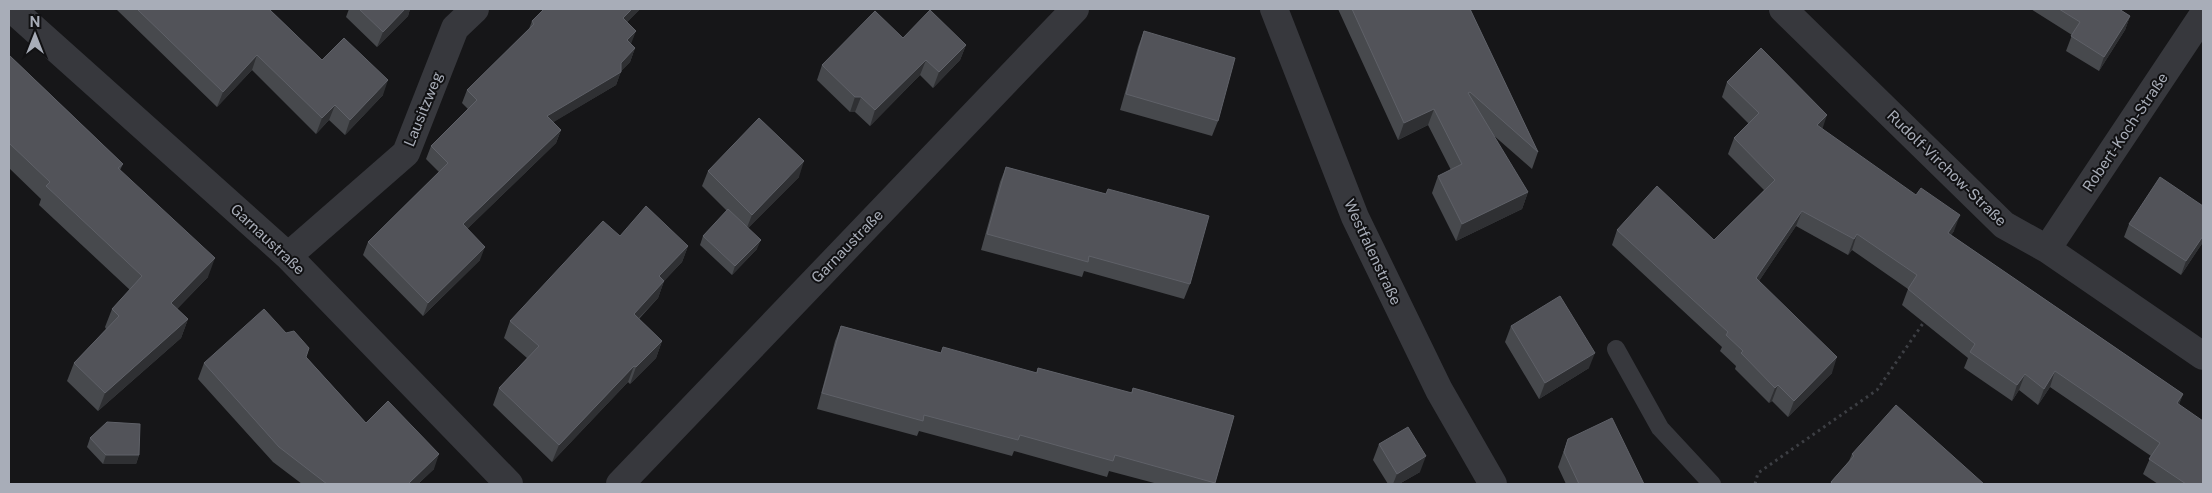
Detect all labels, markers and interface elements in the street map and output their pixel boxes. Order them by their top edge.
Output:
north arrow [10,10,60,60]
text: N [30,14,40,30]
street label: Lausitzweg [400,69,446,149]
street label: Robert-Koch-Straße [2079,69,2171,195]
street label: Rudolf-Virchow-Straße [1884,107,2010,229]
street label: Westfalenstraße [1341,196,1405,308]
street label: Garnaustraße [227,200,309,278]
street label: Garnaustraße [808,206,886,286]

